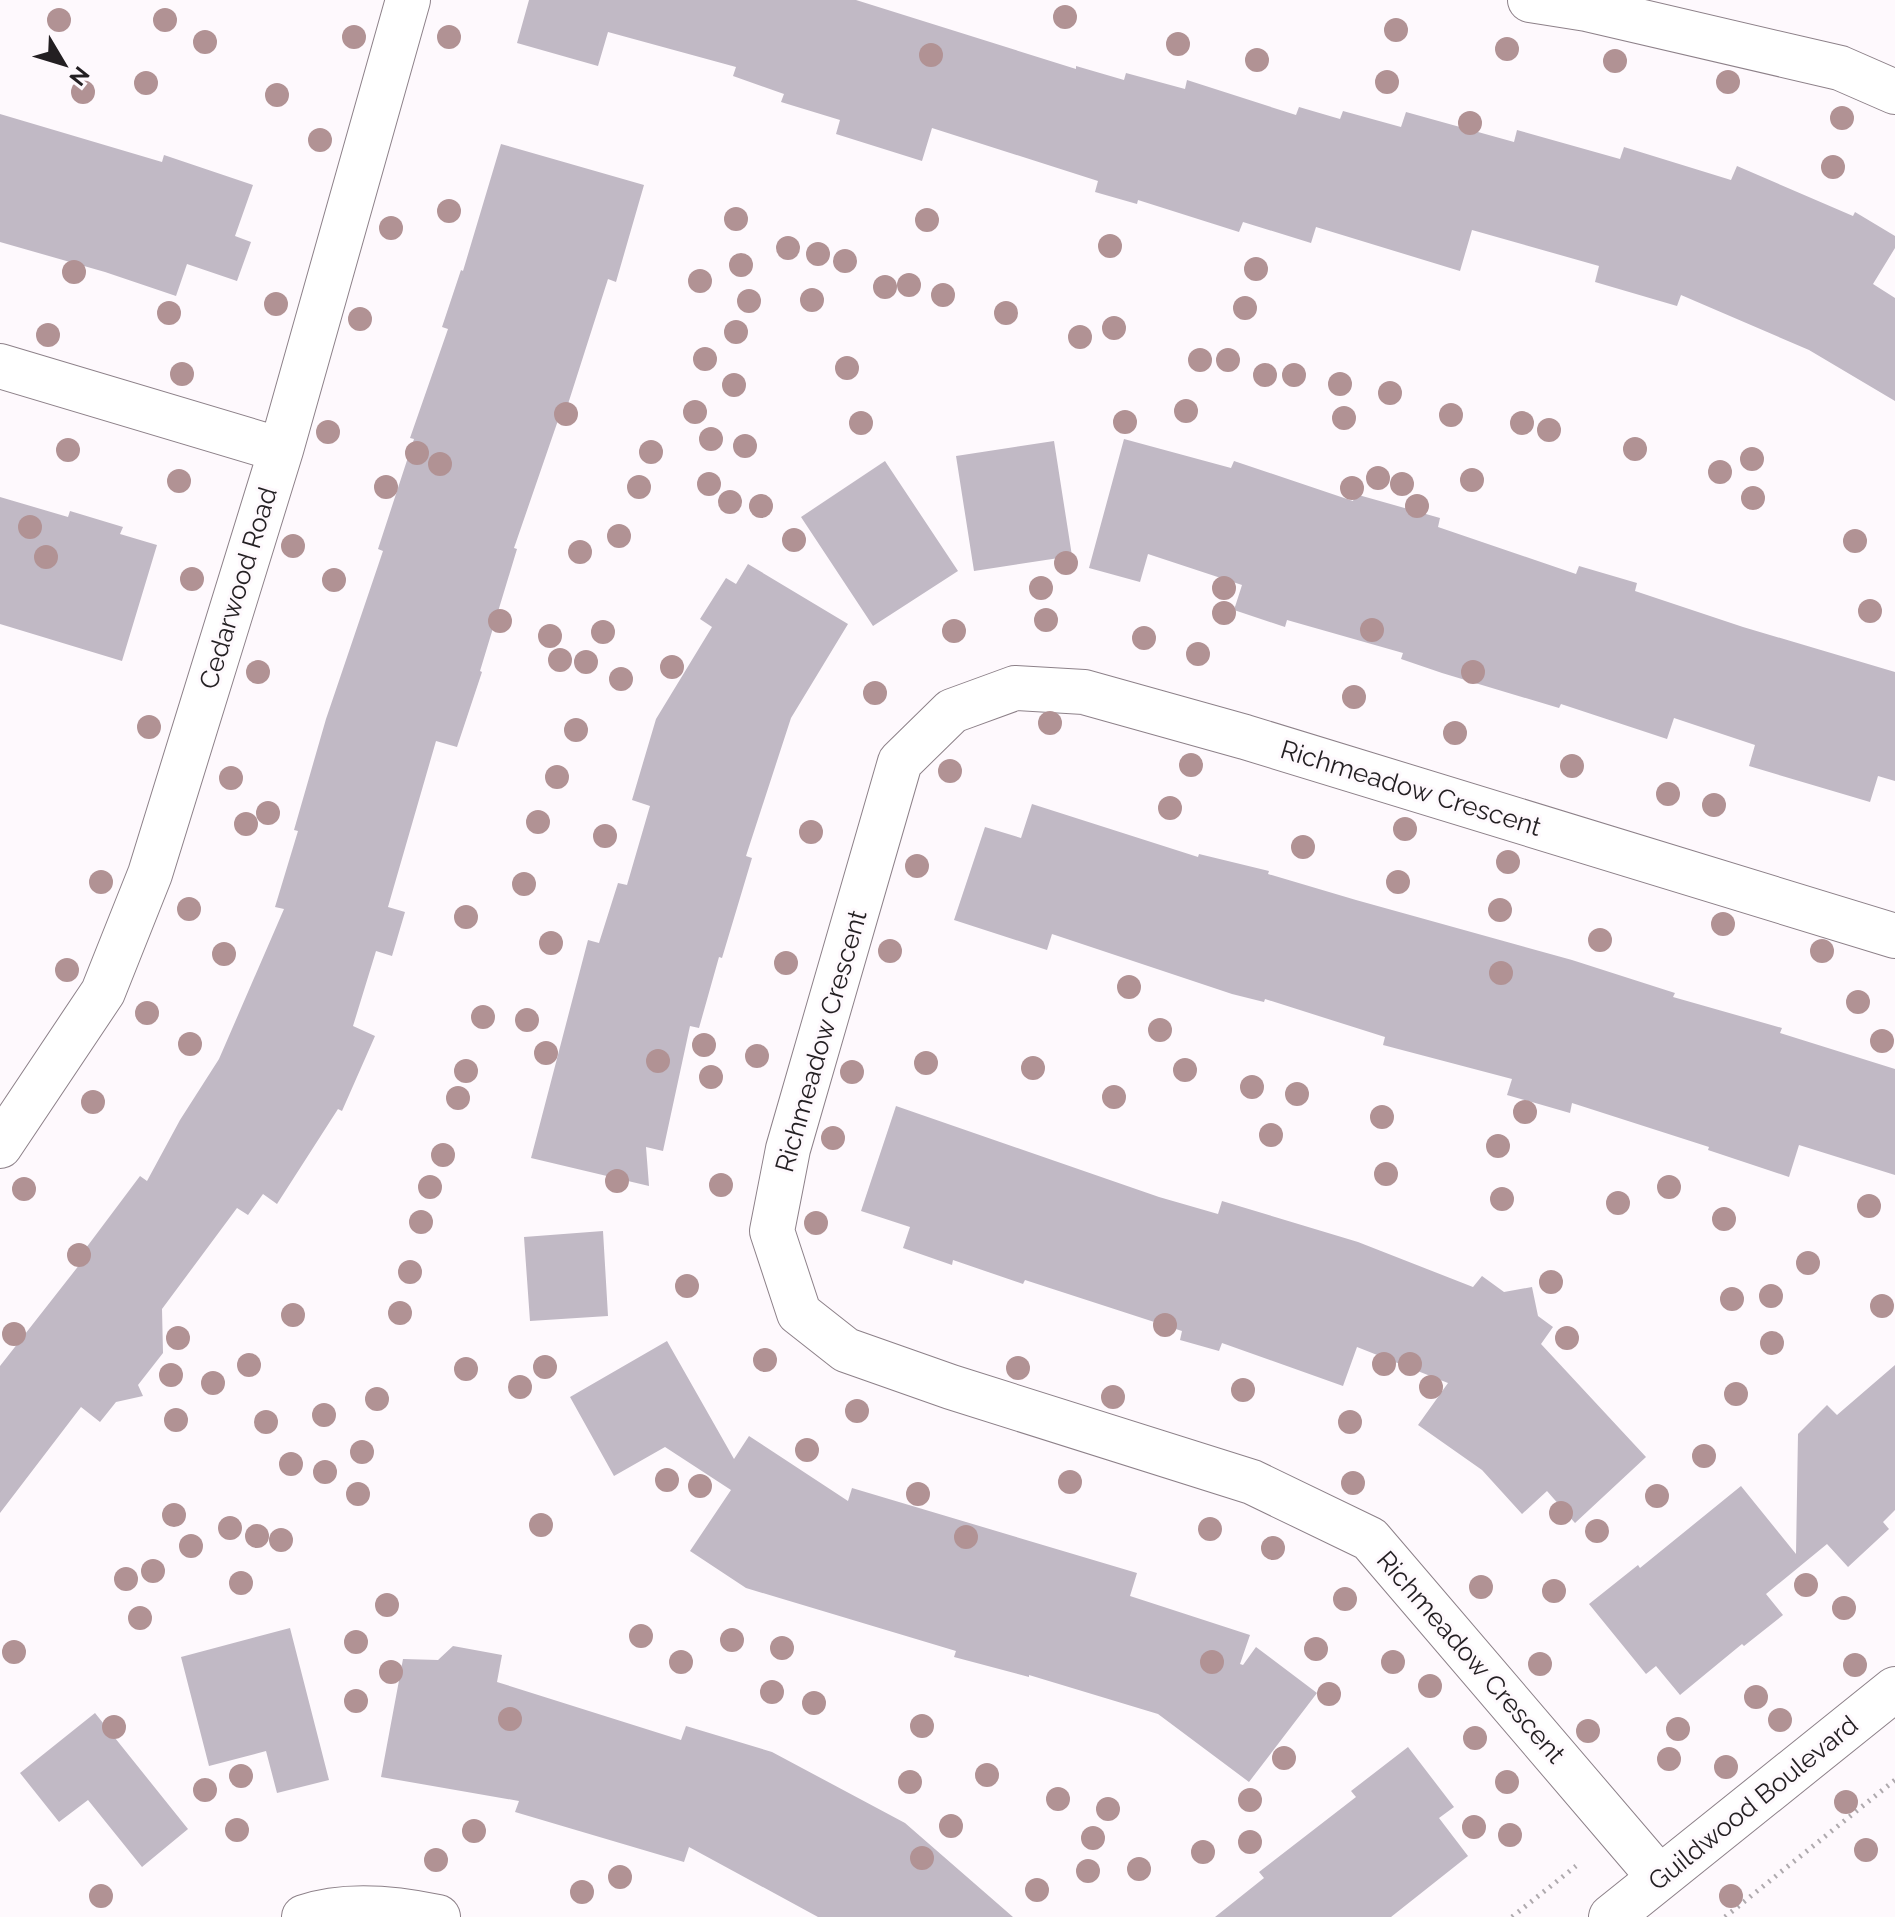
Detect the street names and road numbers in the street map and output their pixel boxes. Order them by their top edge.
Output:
street label: Cedarwood Road [193,484,283,692]
street label: Richmeadow Crescent [1277,734,1545,842]
street label: Richmeadow Crescent [769,906,873,1175]
street label: Richmeadow Crescent [1371,1545,1571,1769]
street label: Guildwood Boulevard [1642,1709,1864,1897]

